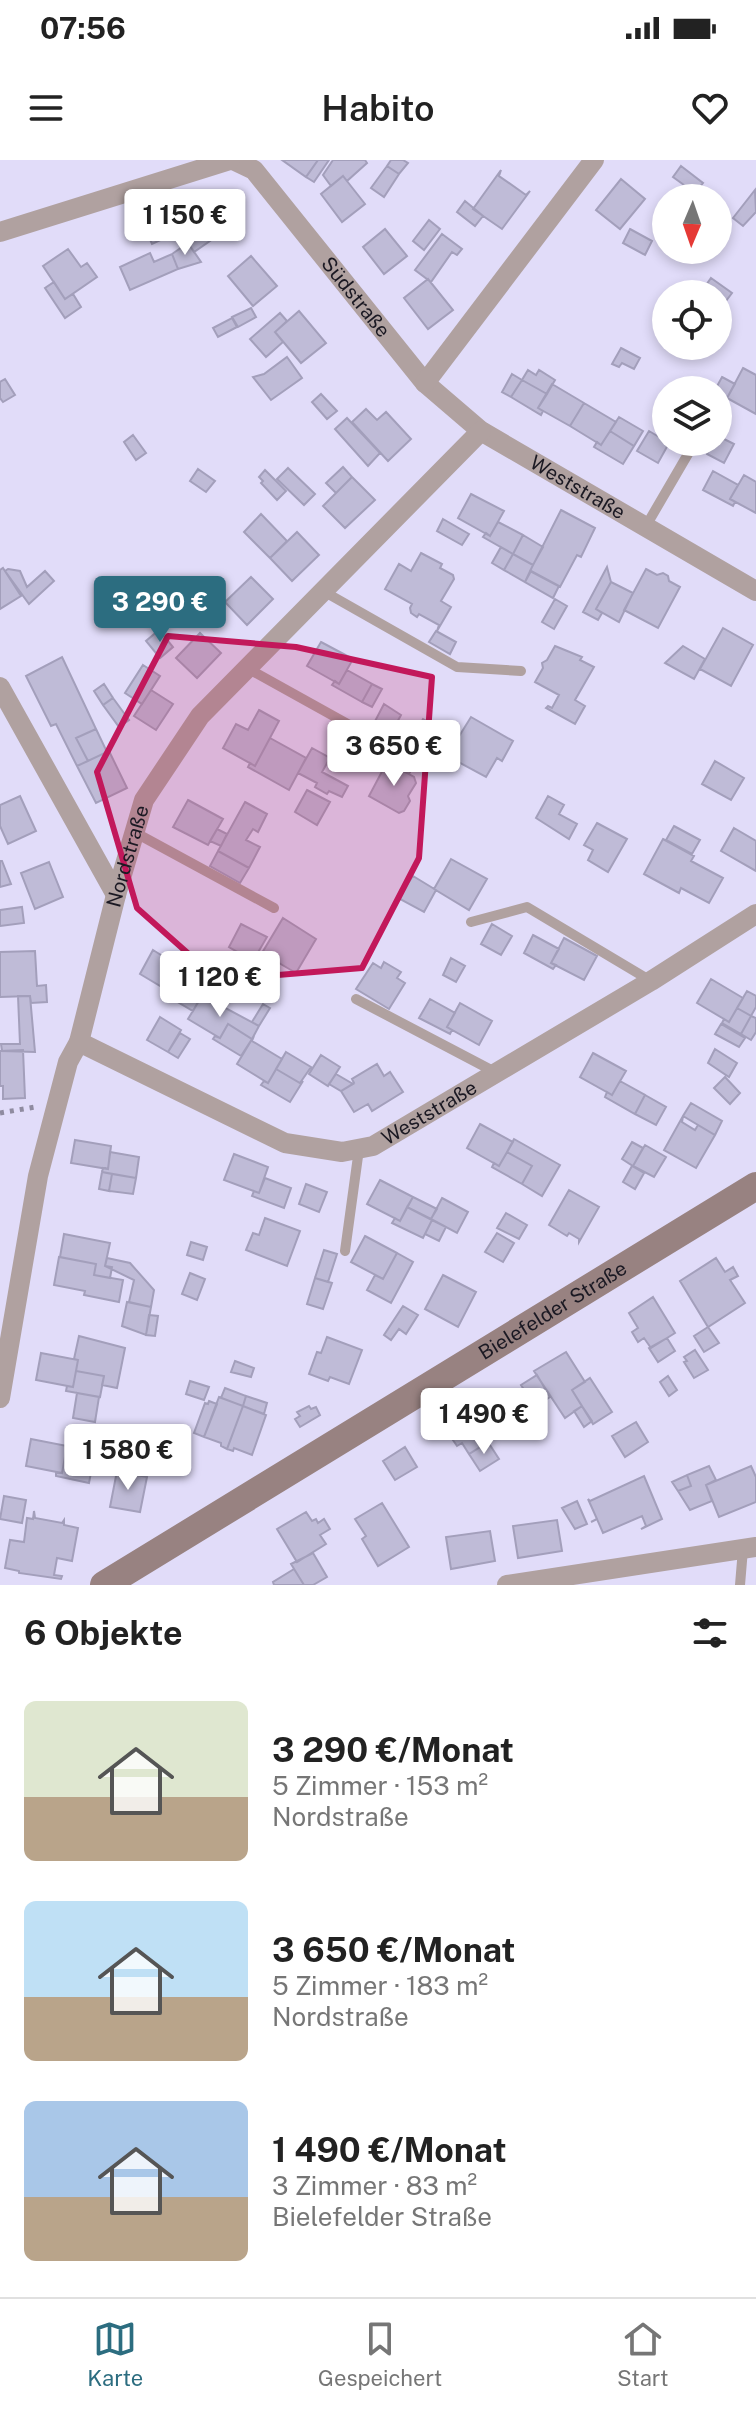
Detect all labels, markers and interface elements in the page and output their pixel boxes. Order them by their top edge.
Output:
text: 07:56 [40,10,126,46]
icon: menu [24,86,68,130]
icon: heart [688,86,732,130]
text: Habito [321,87,435,129]
north arrow [652,184,732,264]
map controls [652,184,732,456]
pin: 1 150 € [111,189,259,257]
text: 1 150 € [142,199,228,230]
street label: Südstraße [316,252,395,342]
button: locate [652,280,732,360]
button: layers [652,376,732,456]
street label: Weststraße [526,450,630,524]
pin: 3 290 € [86,576,234,644]
text: 3 290 € [112,586,208,617]
pin: 3 650 € [320,720,468,788]
text: 3 650 € [345,730,443,761]
street label: Nordstraße [101,802,154,910]
pin: 1 120 € [146,951,294,1019]
text: 1 120 € [178,961,262,992]
street label: Weststraße [377,1075,481,1150]
street label: Bielefelder Straße [474,1256,631,1365]
pin: 1 490 € [410,1388,558,1456]
text: 1 490 € [439,1398,529,1429]
pin: 1 580 € [54,1424,202,1492]
text: 1 580 € [82,1434,174,1465]
icon: filters [688,1611,732,1655]
text: 6 Objekte [24,1613,183,1653]
text: 3 290 €/Monat [272,1730,514,1770]
icon: home [88,1733,184,1829]
text: 5 Zimmer · 153 m² [272,1770,488,1801]
text: Nordstraße [272,1801,409,1832]
text: 3 650 €/Monat [272,1930,516,1970]
icon: home [88,1933,184,2029]
text: 5 Zimmer · 183 m² [272,1970,488,2001]
text: Nordstraße [272,2001,409,2032]
text: 1 490 €/Monat [272,2130,507,2170]
icon: home [88,2133,184,2229]
text: 3 Zimmer · 83 m² [272,2170,477,2201]
text: Bielefelder Straße [272,2201,492,2232]
tab: Karte [87,2317,143,2391]
tab: Gespeichert [318,2317,442,2391]
tab: Start [617,2317,669,2391]

